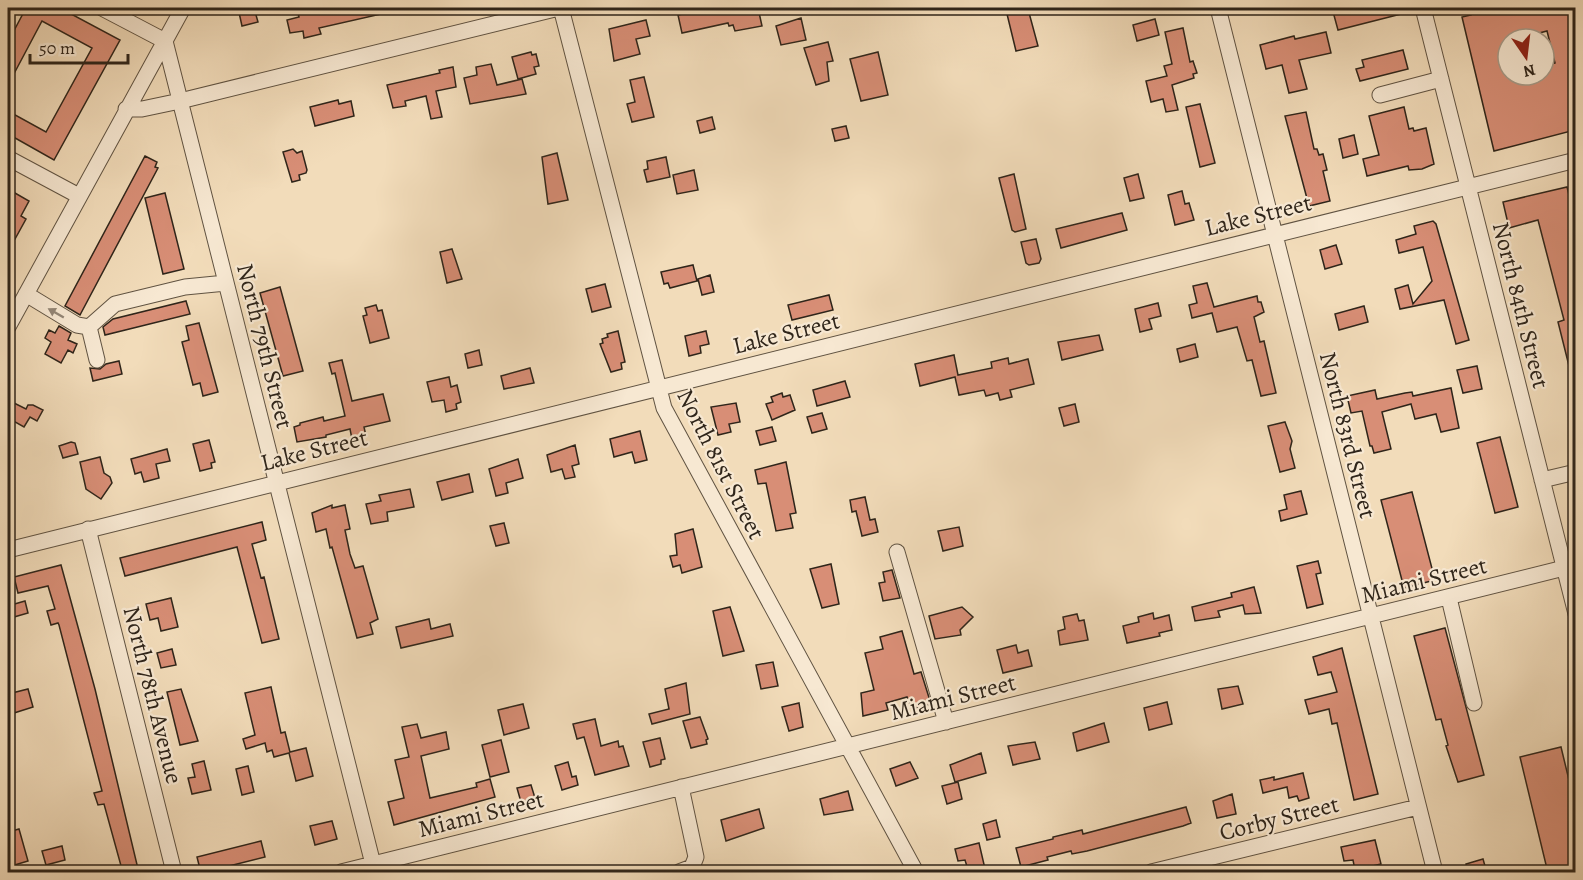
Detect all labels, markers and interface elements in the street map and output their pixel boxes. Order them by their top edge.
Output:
scale bar [30,27,128,65]
north arrow [1496,27,1556,87]
text: 50 m [39,36,75,60]
text: N [1521,59,1538,83]
street label: Lake Street [1201,186,1315,244]
street label: North 84th Street [1485,218,1557,392]
street label: North 79th Street [229,260,301,432]
street label: Lake Street [729,304,843,362]
one-way arrow [48,308,64,319]
street label: North 83rd Street [1312,348,1384,522]
street label: North 81st Street [669,383,773,545]
street label: Lake Street [257,421,371,479]
street label: Miami Street [1358,549,1490,611]
street label: North 78th Avenue [115,603,191,787]
street label: Miami Street [887,666,1019,728]
street label: Miami Street [415,783,547,845]
street label: Corby Street [1216,788,1342,848]

